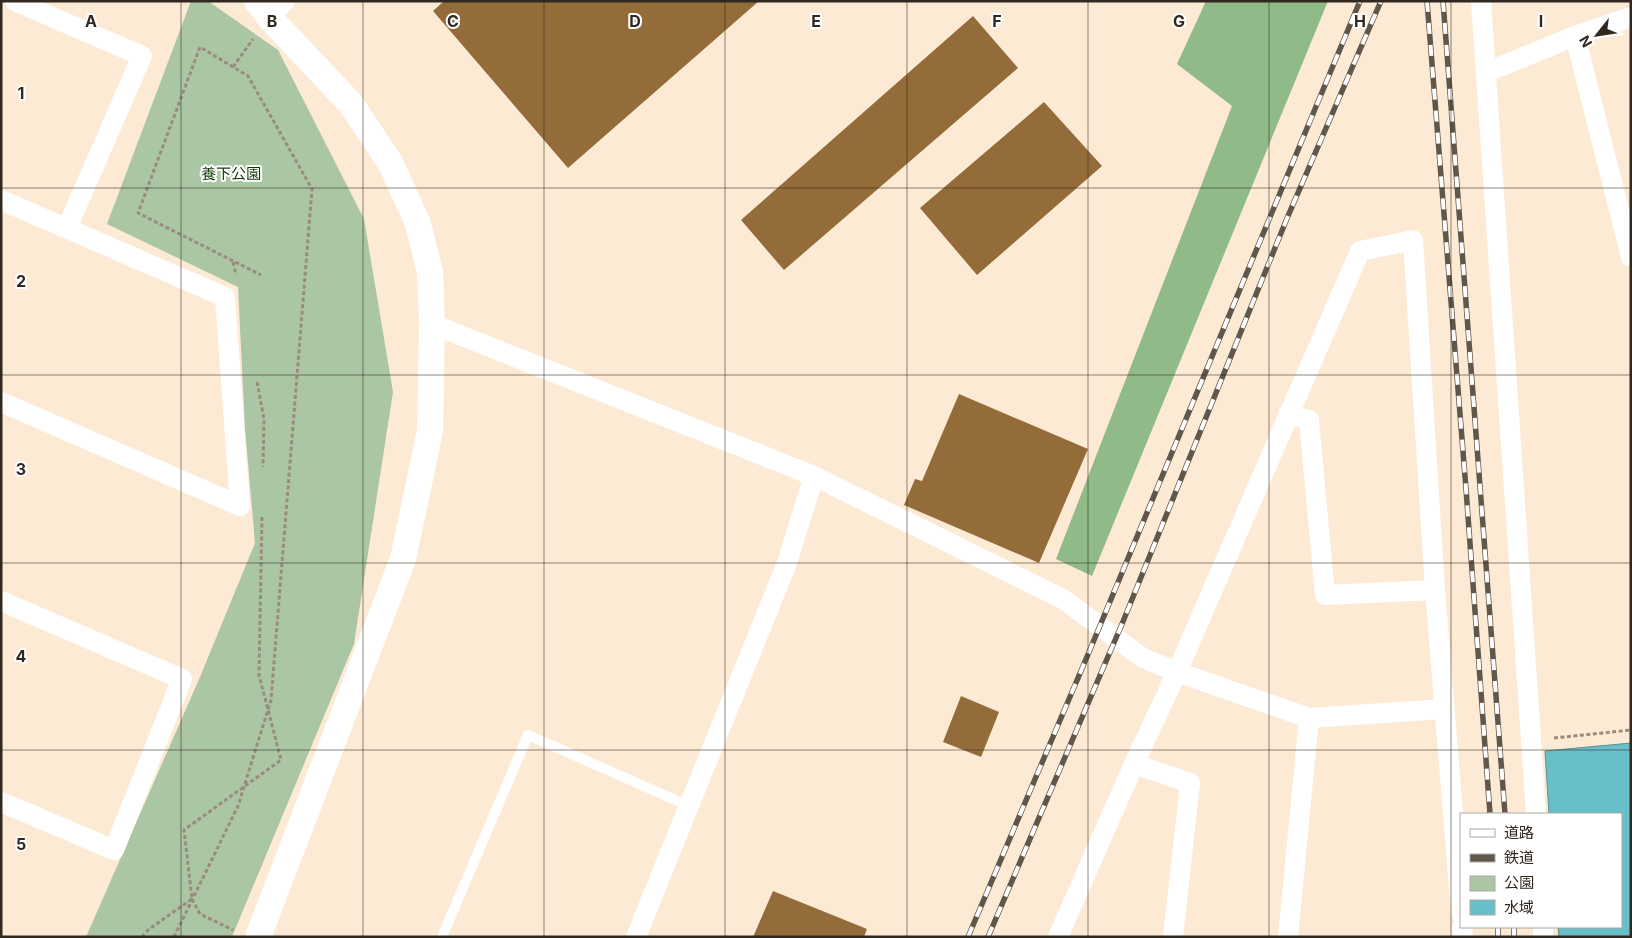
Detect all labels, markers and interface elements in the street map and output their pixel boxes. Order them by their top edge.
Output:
north arrow [1572,10,1622,60]
text: A [85,11,97,31]
text: B [267,11,277,31]
text: C [447,11,459,31]
text: D [629,11,641,31]
text: E [811,11,821,31]
text: F [992,11,1002,31]
text: G [1173,11,1185,31]
text: H [1354,11,1366,31]
text: I [1539,11,1543,31]
text: N [1575,33,1595,51]
text: 1 [18,83,24,103]
park label: 養下公園 [201,164,261,183]
text: 2 [16,271,26,291]
text: 3 [16,459,26,479]
text: 4 [16,646,27,666]
legend [1460,813,1622,928]
text: 道路 [1504,823,1534,842]
text: 5 [16,834,26,854]
text: 鉄道 [1504,848,1534,867]
text: 公園 [1504,873,1534,892]
text: 水域 [1504,898,1534,917]

